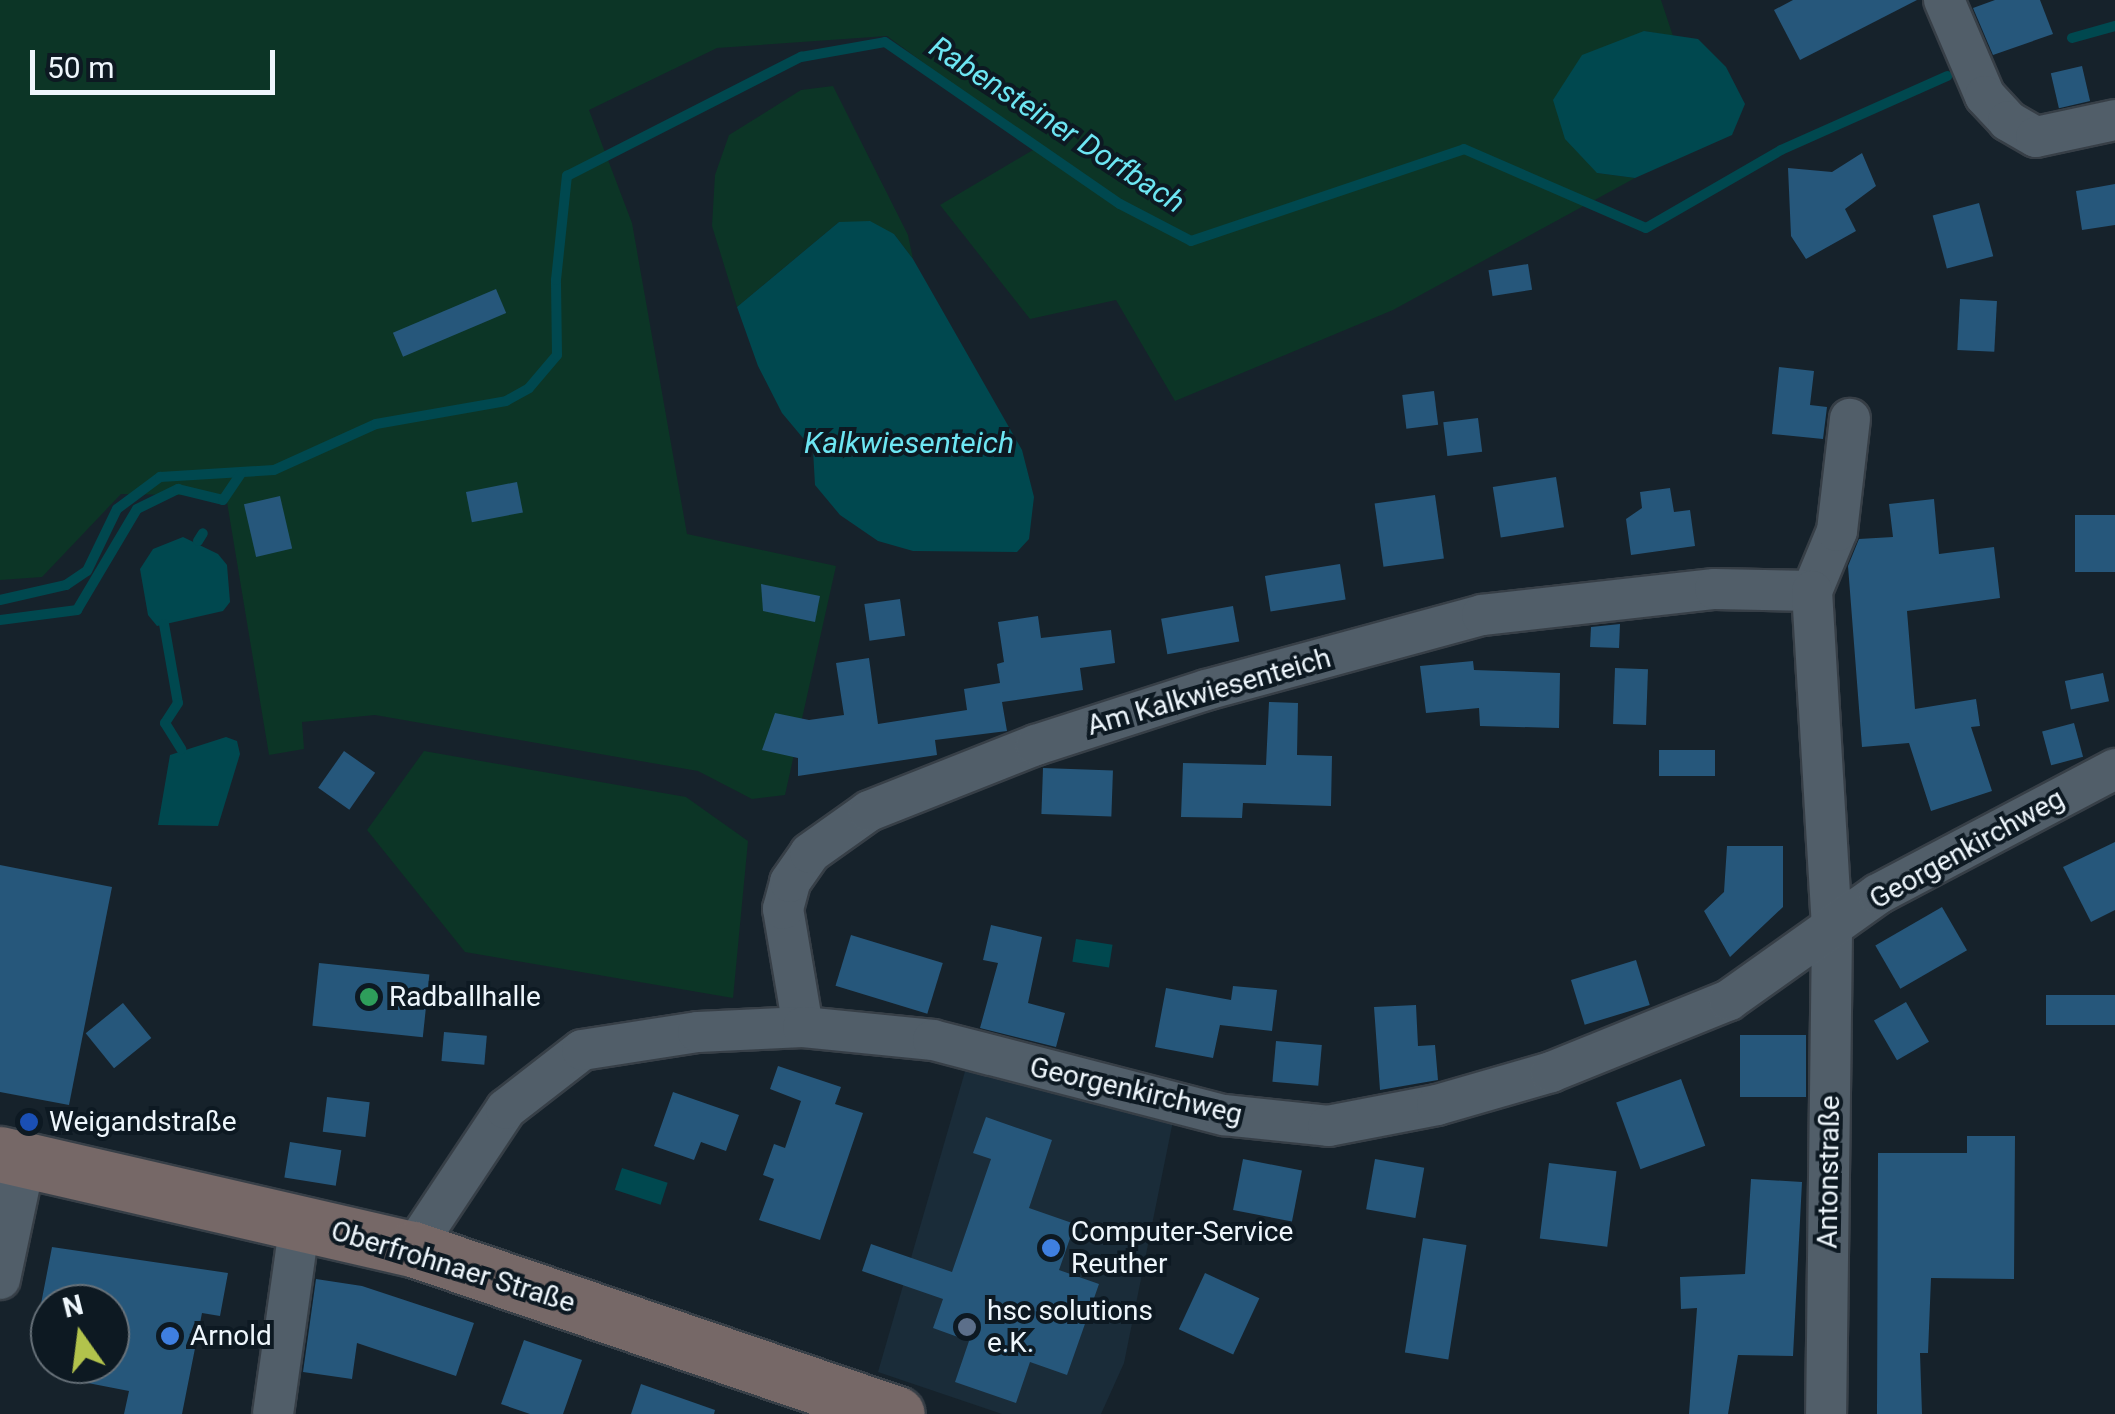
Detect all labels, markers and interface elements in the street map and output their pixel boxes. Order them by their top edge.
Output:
water label: Rabensteiner Dorfbach [923,29,1191,221]
scale bar [35,30,280,92]
text: 50 m [47,50,114,85]
water label: Kalkwiesenteich [804,425,1014,461]
street label: Am Kalkwiesenteich [1083,641,1335,743]
street label: Georgenkirchweg [1864,782,2070,916]
place label: Radballhalle [389,980,541,1014]
marker: Radballhalle [358,986,380,1008]
street label: Georgenkirchweg [1026,1050,1246,1132]
street label: Antonstraße [1811,1095,1847,1249]
place label: Weigandstraße [49,1105,237,1139]
marker: Weigandstraße [18,1111,40,1133]
street label: Oberfrohnaer Straße [327,1214,579,1320]
place label: Computer-Service Reuther [1071,1215,1293,1281]
marker: Computer-Service Reuther [1040,1237,1062,1259]
north arrow [30,1284,130,1384]
text: N [60,1288,87,1325]
place label: hsc solutions e.K. [987,1294,1153,1360]
marker: hsc solutions e.K. [956,1316,978,1338]
place label: Arnold [190,1319,272,1353]
marker: Arnold [159,1325,181,1347]

